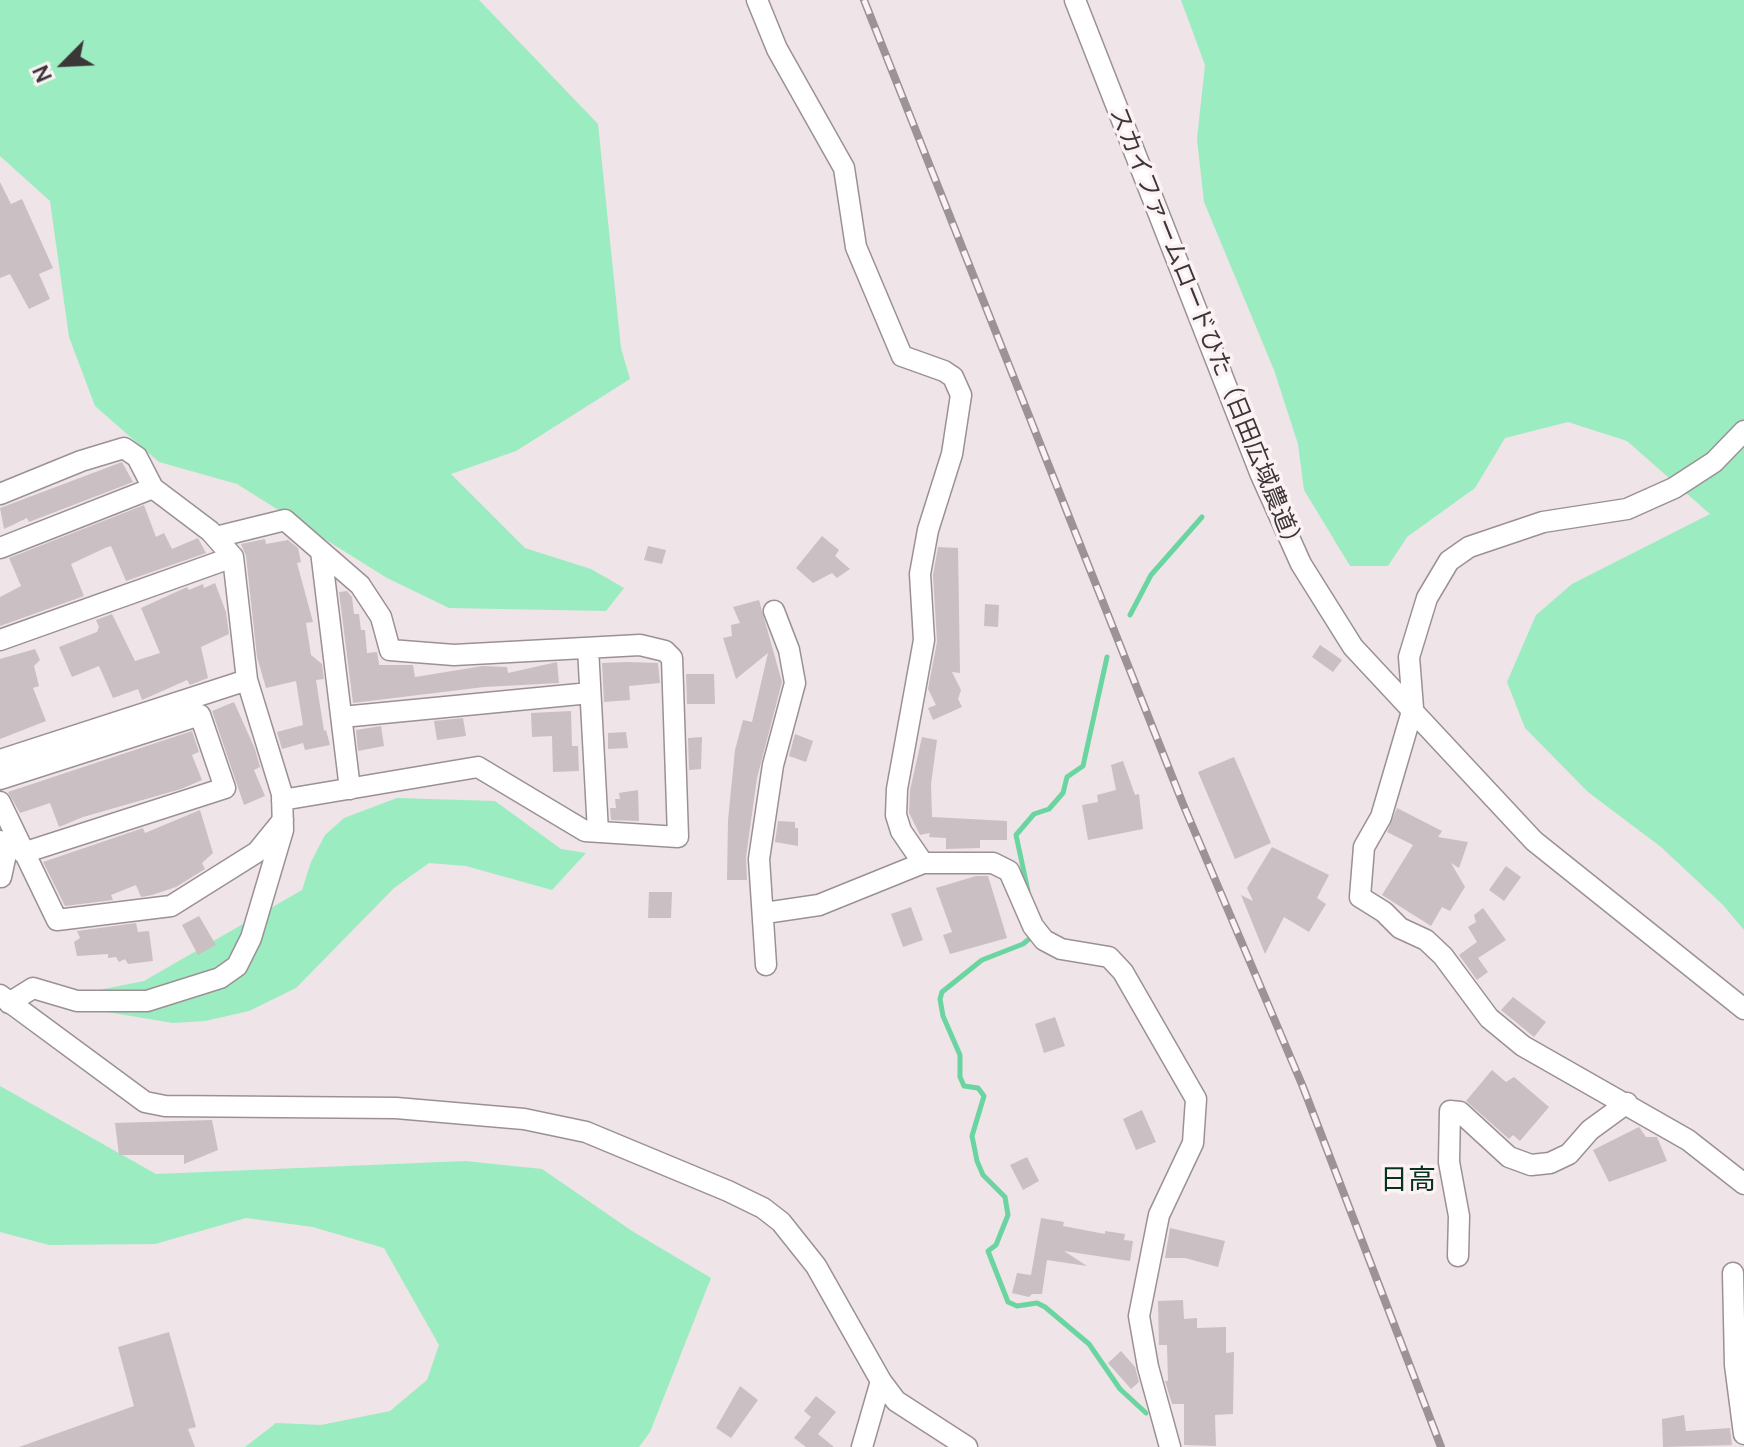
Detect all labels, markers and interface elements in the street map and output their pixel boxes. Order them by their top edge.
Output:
north arrow [24,24,104,104]
text: N [25,60,59,87]
street label: スカイファームロードひた（日田広域農道） [1103,103,1309,559]
district label: 日高 [1380,1164,1436,1198]

